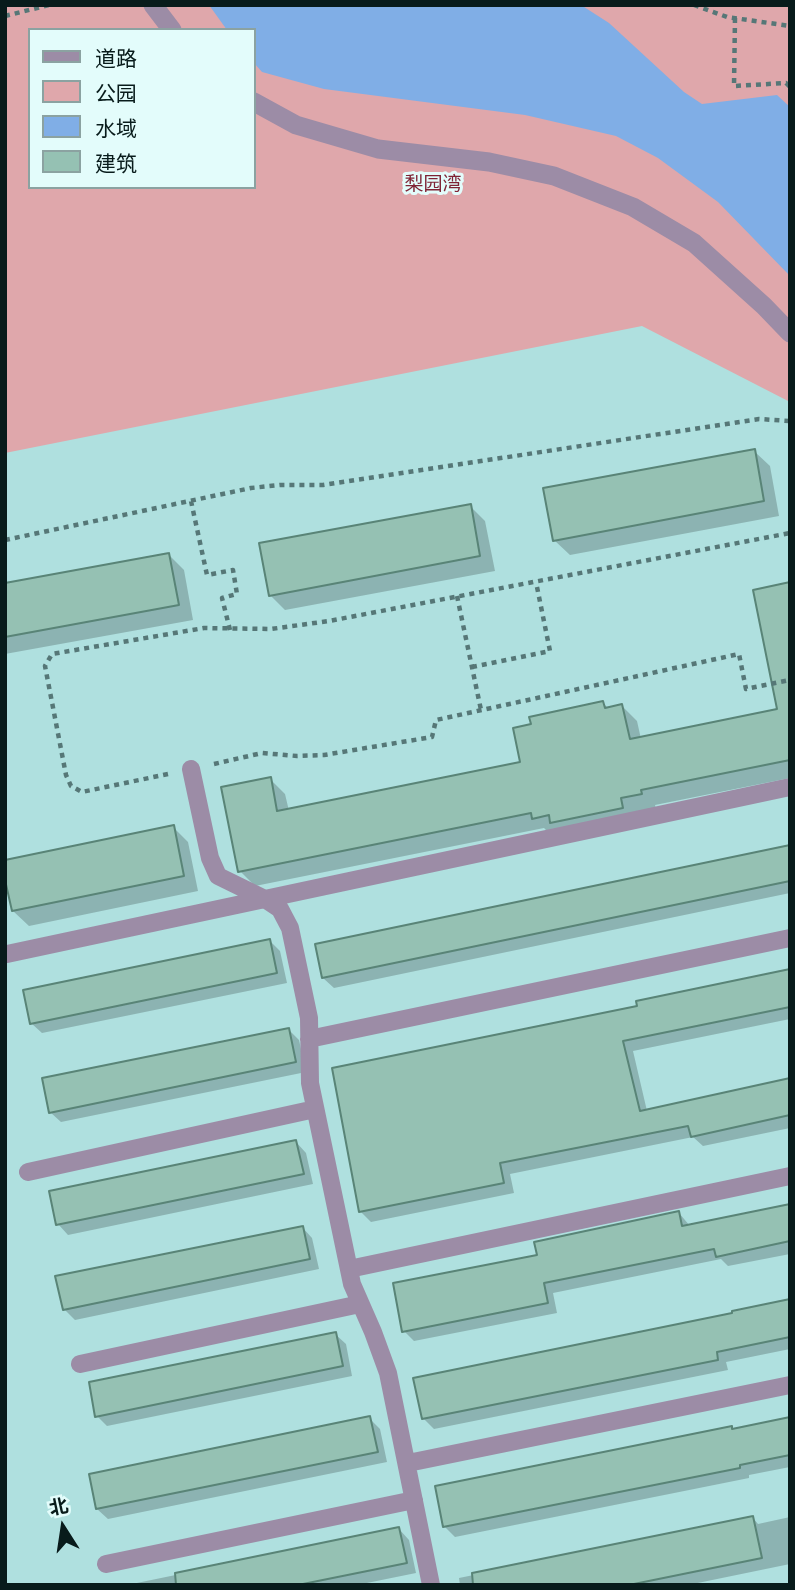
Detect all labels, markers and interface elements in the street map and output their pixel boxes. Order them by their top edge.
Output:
legend [28,28,256,189]
text: 道路 [95,45,137,72]
text: 公园 [95,80,137,107]
text: 水域 [95,115,137,142]
text: 建筑 [95,150,137,177]
park label: 梨园湾 [405,174,461,196]
north arrow [28,1492,98,1562]
text: 北 [47,1493,70,1520]

